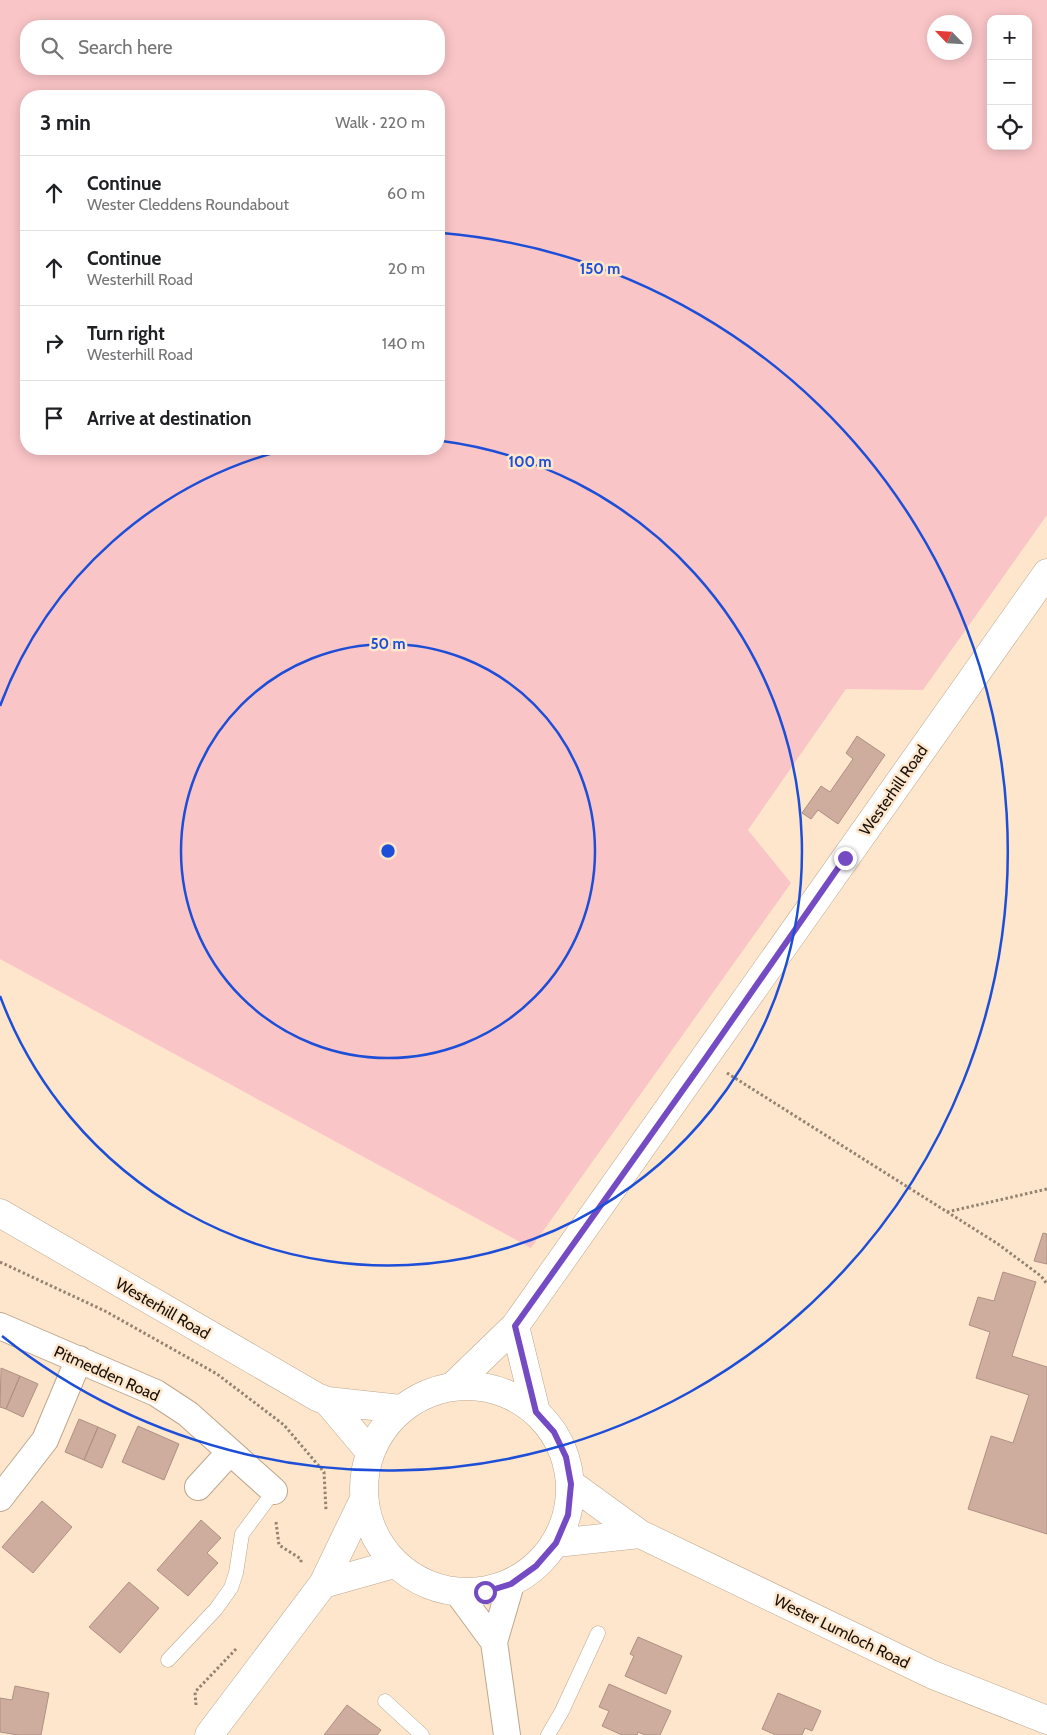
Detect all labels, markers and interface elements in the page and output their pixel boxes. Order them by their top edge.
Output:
north arrow [927,15,972,60]
map controls [987,15,1032,150]
button: + [987,15,1032,60]
search box [20,20,445,75]
icon: search [38,34,66,62]
text: Search here [78,36,172,59]
button: − [987,60,1032,105]
button: locate [987,105,1032,150]
text: 3 min [40,110,91,135]
text: Walk · 220 m [335,113,425,132]
text: Continue [87,172,161,195]
icon: ahead [40,179,68,207]
text: 60 m [387,184,425,203]
text: Wester Cleddens Roundabout [87,195,289,214]
text: Continue [87,247,161,270]
icon: ahead [40,254,68,282]
text: 20 m [388,259,425,278]
text: 150 m [580,260,620,278]
text: Westerhill Road [87,270,193,289]
text: Turn right [87,322,165,345]
icon: right [40,329,68,357]
text: 140 m [382,334,425,353]
text: Westerhill Road [87,345,193,364]
icon: arrive [40,404,68,432]
text: Arrive at destination [87,407,251,430]
text: 100 m [508,453,552,471]
text: 50 m [370,635,406,653]
street label: Westerhill Road [855,741,932,839]
centre of rings [379,842,397,860]
route end [834,847,857,870]
street label: Westerhill Road [112,1274,213,1343]
street label: Pitmedden Road [51,1342,162,1405]
route start [474,1581,497,1604]
street label: Wester Lumloch Road [771,1590,913,1673]

